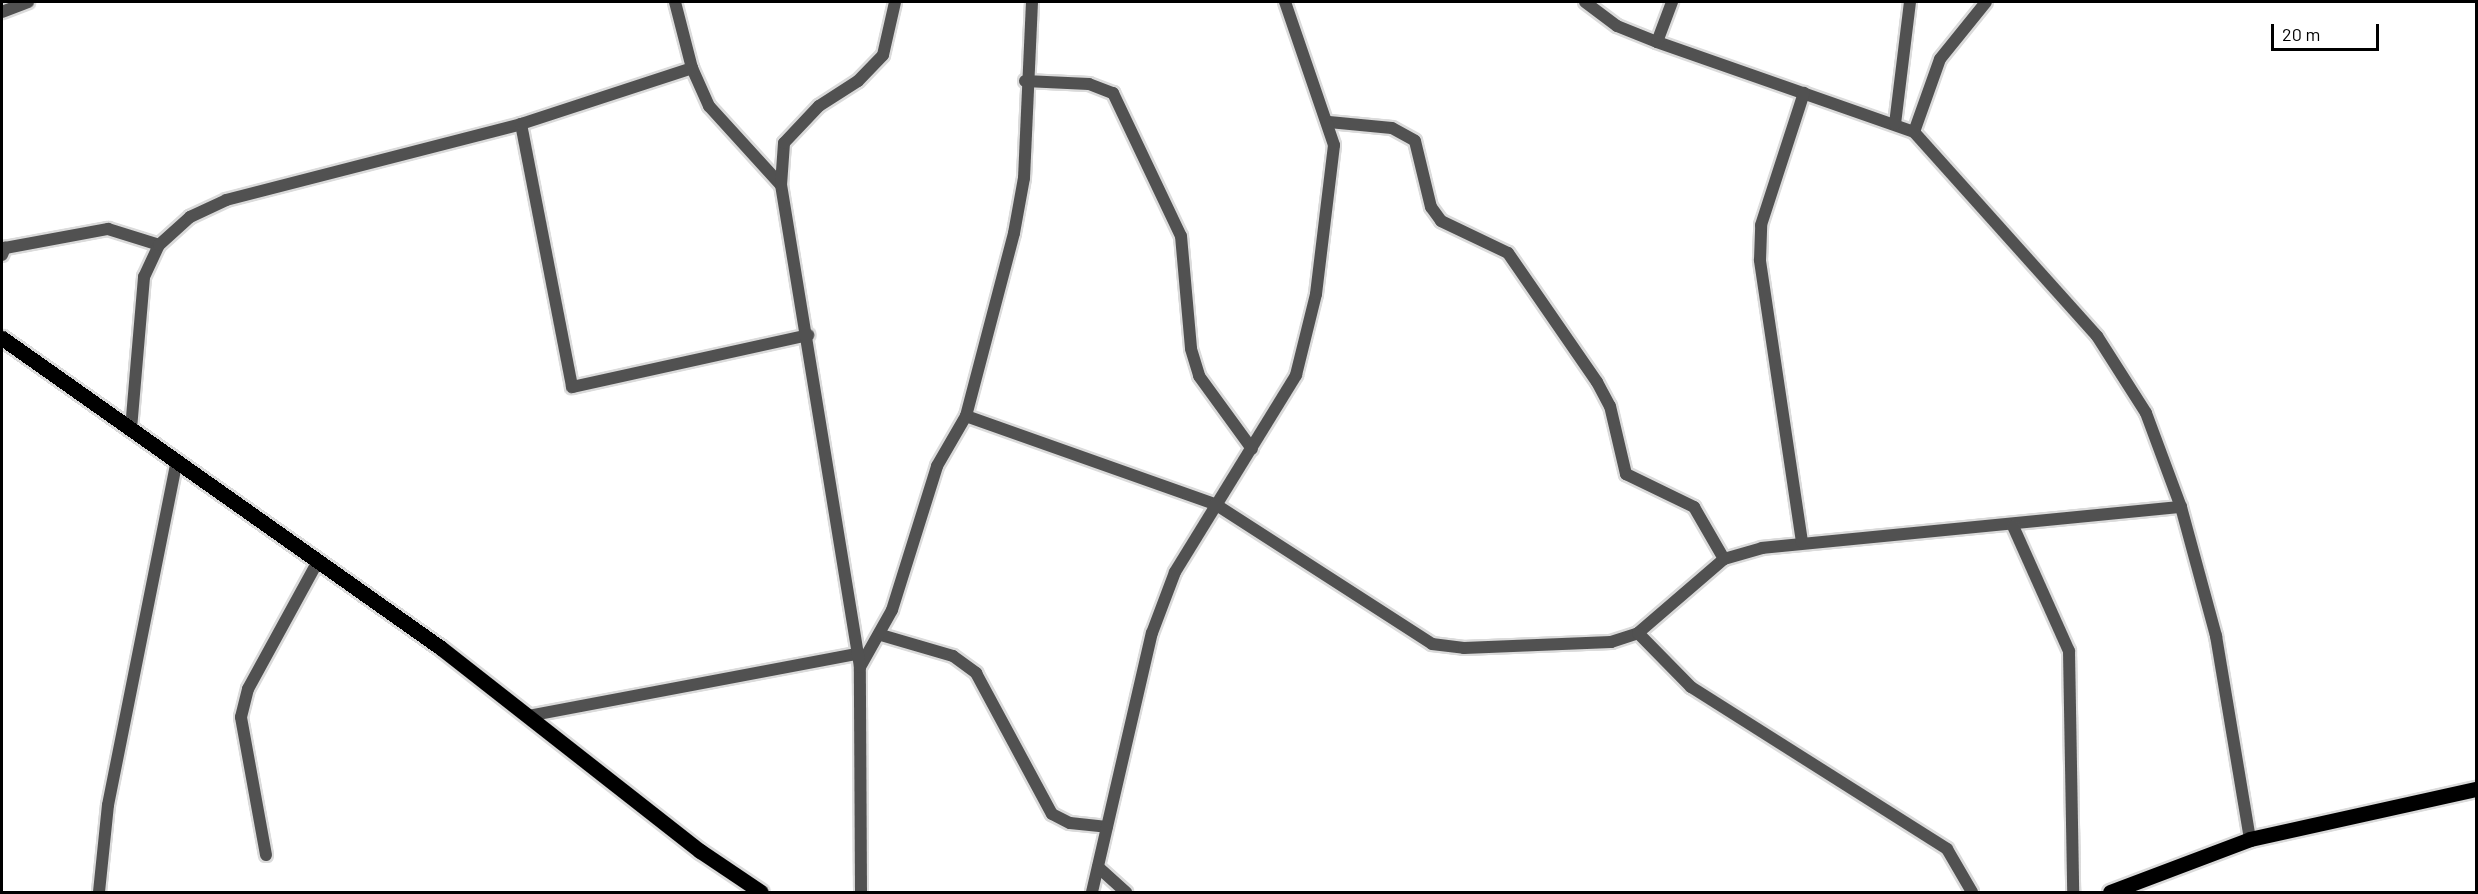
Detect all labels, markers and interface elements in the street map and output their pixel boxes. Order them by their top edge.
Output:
scale bar [2274,12,2382,50]
text: 20 m [2282,23,2320,45]

